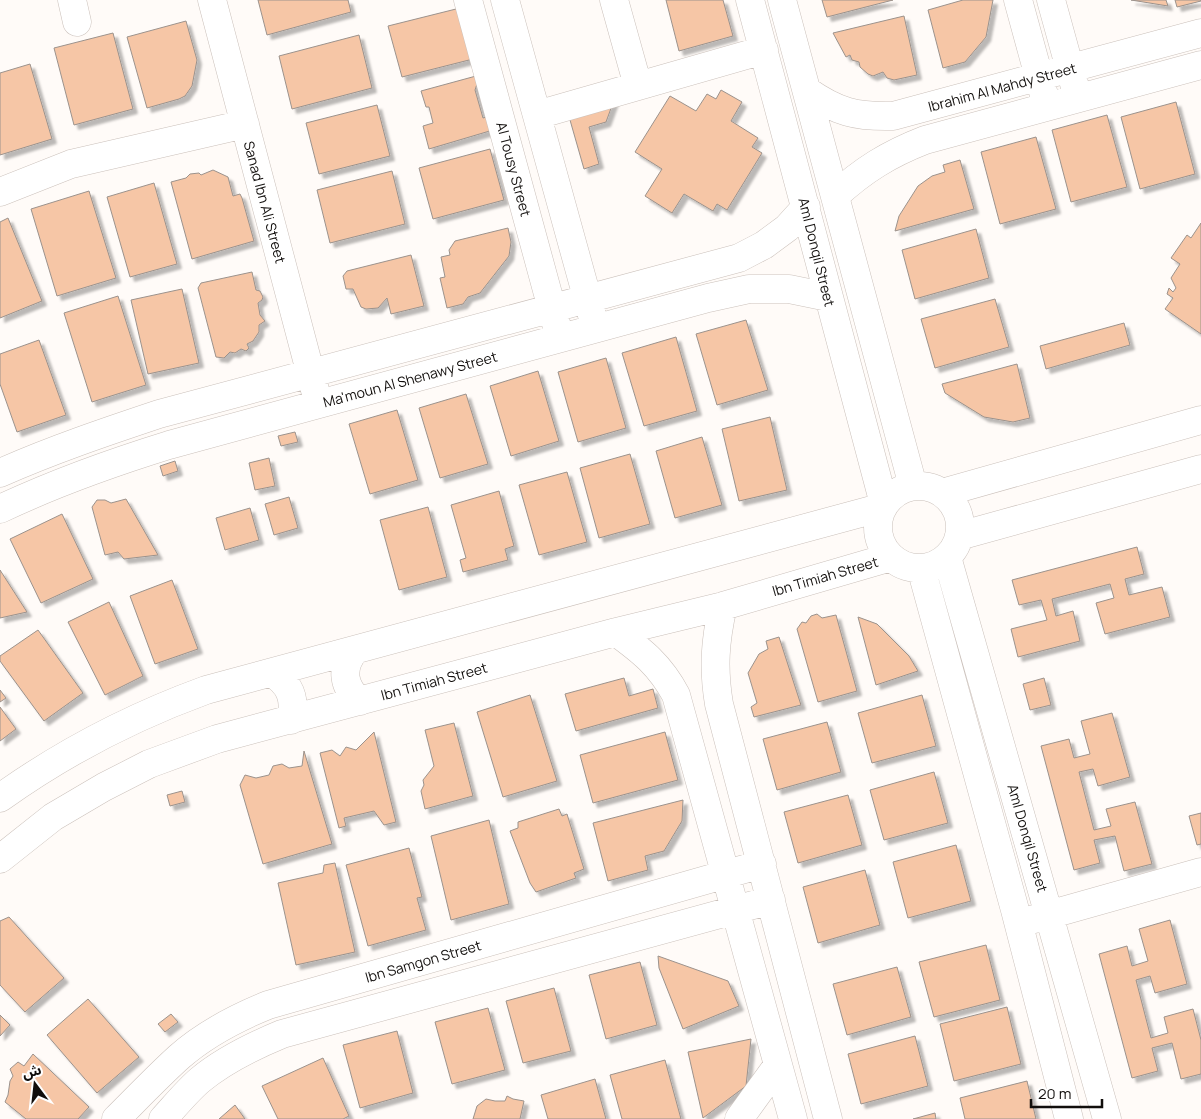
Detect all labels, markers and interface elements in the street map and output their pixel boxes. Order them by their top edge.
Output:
street label: Ibrahim Al Mahdy Street [926,58,1079,116]
street label: Al Tousy Street [492,120,536,219]
street label: Sanad Ibn Ali Street [240,139,291,265]
street label: Aml Donqil Street [794,196,840,309]
street label: Ma'moun Al Shenawy Street [321,347,499,411]
street label: Ibn Timiah Street [770,552,881,600]
street label: Ibn Timiah Street [379,658,490,704]
street label: Aml Donqil Street [1003,782,1053,895]
street label: Ibn Samgon Street [363,935,484,987]
north arrow [10,1059,60,1109]
text: ش [20,1059,43,1083]
scale bar [1031,1076,1102,1108]
text: 20 m [1038,1083,1071,1104]

